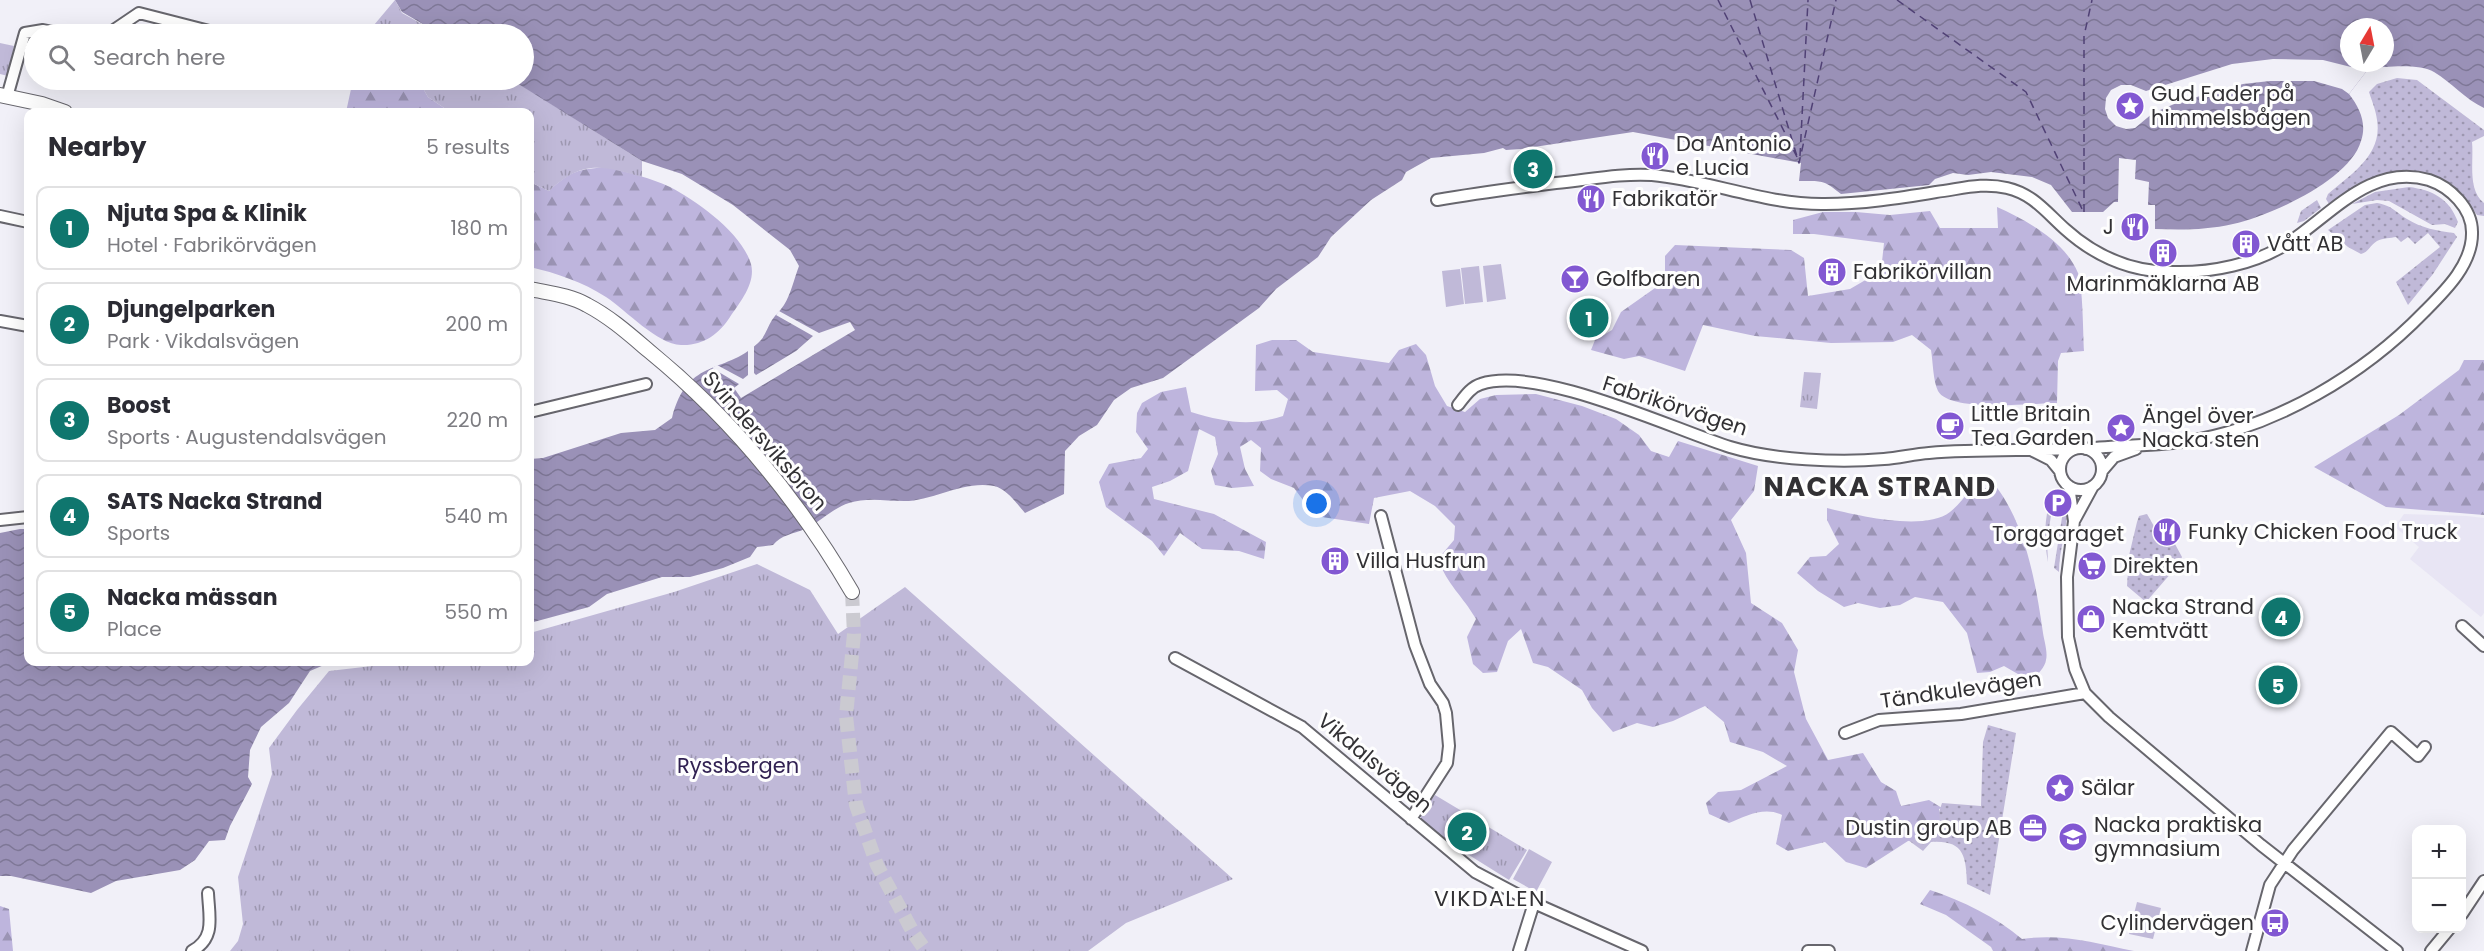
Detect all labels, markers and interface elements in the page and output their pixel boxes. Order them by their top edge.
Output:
north arrow [2340,18,2394,72]
search box [24,24,534,90]
icon: search [45,41,78,74]
text: Search here [93,42,226,73]
place label: Gud Fader på himmelsbågen [2151,79,2311,132]
place icon: Gud Fader på himmelsbågen [2114,90,2146,122]
text: Nearby [48,129,146,165]
place label: Da Antonio e Lucia [1676,129,1791,182]
text: 5 results [426,133,510,161]
restaurant icon: Da Antonio e Lucia [1639,140,1671,172]
pin: 3 [1514,146,1552,192]
restaurant icon: Fabrikatör [1575,183,1607,215]
place label: Fabrikatör [1612,184,1718,213]
text: Njuta Spa & Klinik [107,198,307,229]
restaurant icon: J [2119,211,2151,243]
place label: J [2103,212,2114,241]
text: 1 [66,214,73,242]
text: 180 m [450,214,508,242]
building icon: Vått AB [2230,228,2262,260]
place label: Vått AB [2267,229,2343,258]
text: Hotel · Fabrikörvägen [107,231,317,259]
building icon: Marinmäklarna AB [2147,237,2179,269]
building icon: Fabrikörvillan [1816,256,1848,288]
place label: Fabrikörvillan [1853,257,1992,286]
bar icon: Golfbaren [1559,263,1591,295]
place label: Golfbaren [1596,264,1701,293]
place label: Marinmäklarna AB [2067,269,2259,298]
text: Djungelparken [107,294,275,325]
pin: 1 [1570,296,1608,340]
text: 2 [64,310,75,338]
text: 200 m [445,310,508,338]
text: Park · Vikdalsvägen [107,327,299,355]
street label: Svindersviksbron [697,365,834,517]
street label: Fabrikörvägen [1599,368,1751,443]
text: Boost [107,390,171,421]
place label: Little Britain Tea Garden [1971,399,2094,452]
place label: Ängel över Nacka sten [2142,401,2259,454]
text: 3 [63,406,76,434]
text: 220 m [447,406,508,434]
cafe icon: Little Britain Tea Garden [1934,410,1966,442]
place icon: Ängel över Nacka sten [2105,412,2137,444]
text: Sports · Augustendalsvägen [107,423,387,451]
district label: NACKA STRAND [1763,468,1997,505]
text: SATS Nacka Strand [107,486,323,517]
parking icon: Torggaraget [2042,487,2074,519]
your location [1302,489,1331,518]
text: 4 [63,502,76,530]
text: 540 m [444,502,508,530]
restaurant icon: Funky Chicken Food Truck [2151,516,2183,548]
place label: Funky Chicken Food Truck [2188,517,2458,546]
text: Sports [107,519,170,547]
place label: Torggaraget [1992,519,2124,548]
building icon: Villa Husfrun [1319,545,1351,577]
place label: Villa Husfrun [1356,546,1486,575]
supermarket icon: Direkten [2076,550,2108,582]
place label: Direkten [2113,551,2199,580]
text: Nacka mässan [107,582,278,613]
place label: Nacka Strand Kemtvätt [2112,592,2254,645]
pin: 4 [2262,594,2300,640]
text: 5 [63,598,76,626]
text: 550 m [444,598,508,626]
shop icon: Nacka Strand Kemtvätt [2075,603,2107,635]
text: Place [107,615,162,643]
pin: 5 [2258,662,2298,708]
street label: Tändkulevägen [1879,664,2043,715]
street label: Vikdalsvägen [1312,706,1439,819]
park label: Ryssbergen [677,751,799,780]
place icon: Sälar [2044,772,2076,804]
place label: Sälar [2081,773,2135,802]
pin: 2 [1448,810,1486,854]
place label: Nacka praktiska gymnasium [2094,810,2262,863]
office icon: Dustin group AB [2017,812,2049,844]
place label: Dustin group AB [1845,813,2012,842]
school or university icon: Nacka praktiska gymnasium [2057,821,2089,853]
map controls [2412,825,2466,933]
button: + [2412,825,2466,879]
button: − [2412,879,2466,933]
district label: VIKDALEN [1434,883,1546,914]
bus stop icon: Cylindervägen [2259,907,2291,939]
place label: Cylindervägen [2101,908,2254,937]

